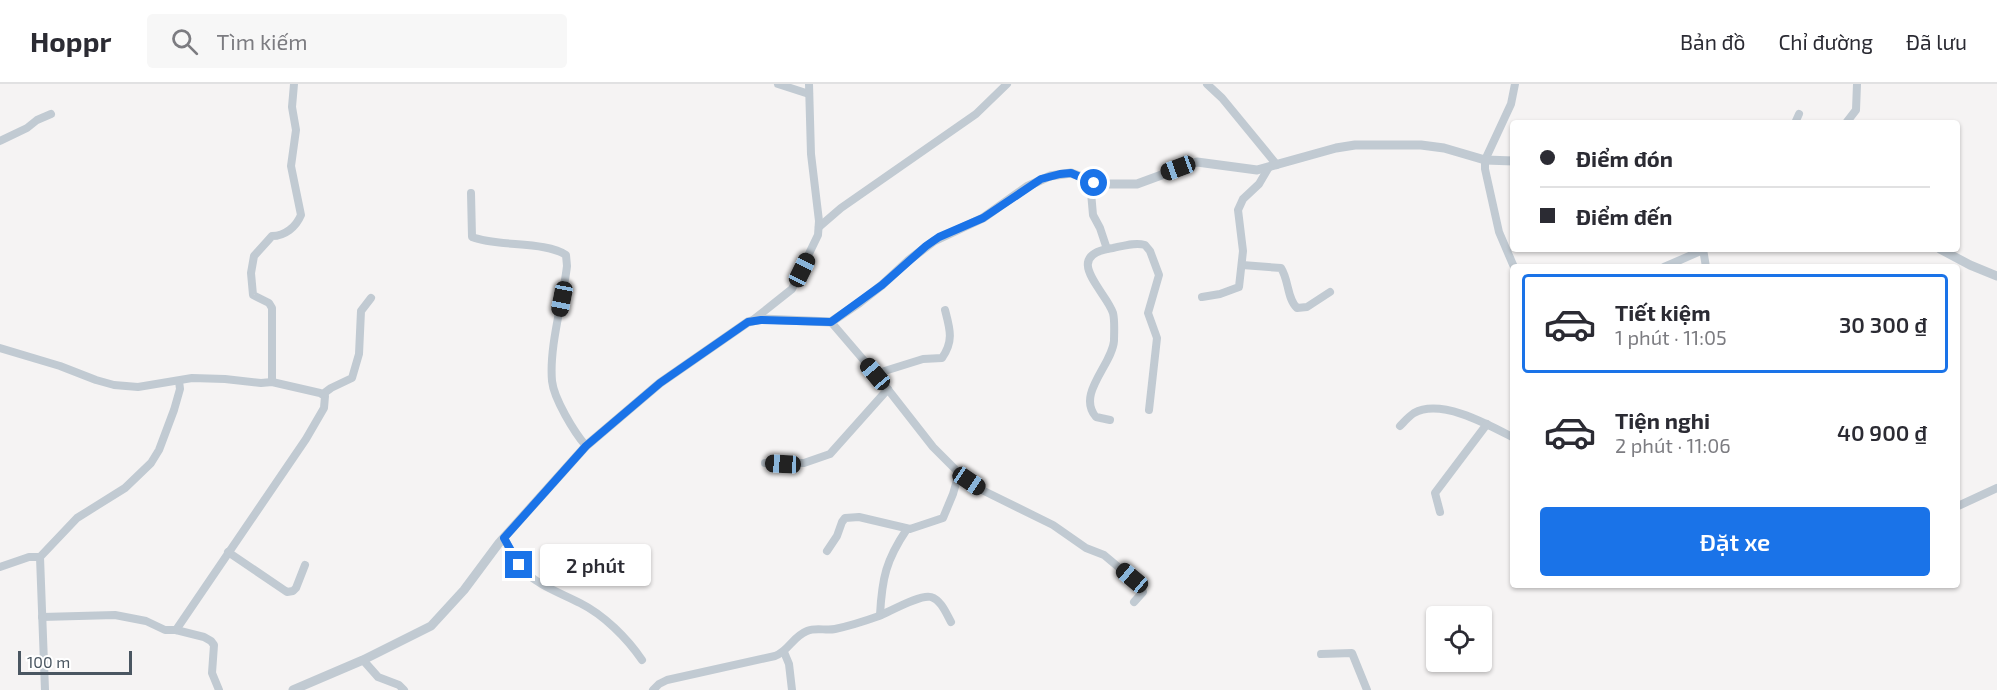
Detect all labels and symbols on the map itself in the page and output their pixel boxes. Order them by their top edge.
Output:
car [1158,153,1198,183]
route start [1080,169,1107,196]
car [786,250,818,290]
car [550,280,574,318]
car [857,354,893,394]
car [765,454,801,474]
car [949,463,989,499]
callout: 2 phút [540,544,651,586]
route end [505,551,532,578]
car [1112,560,1152,596]
scale bar [18,648,132,676]

